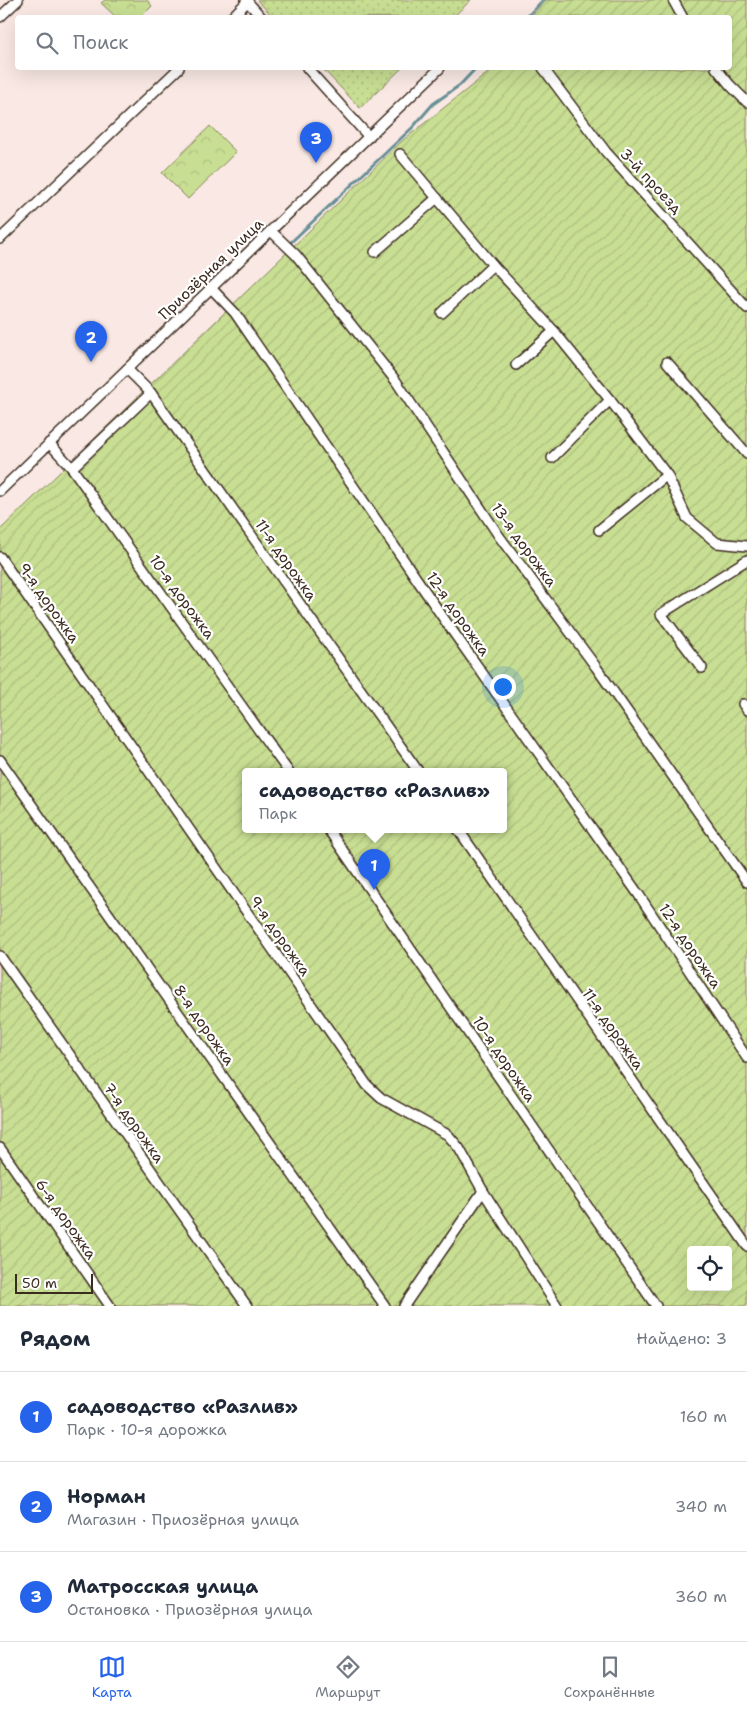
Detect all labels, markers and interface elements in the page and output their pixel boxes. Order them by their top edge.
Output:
search box [15,15,732,70]
icon: search [33,29,61,57]
text: Поиск [73,30,128,55]
pin: 3 [300,122,332,163]
street label: 3-й проезд [615,144,687,218]
street label: Приозёрная улица [154,213,268,324]
pin: 2 [75,321,107,362]
street label: 13-я дорожка [487,499,562,592]
street label: 11-я дорожка [251,515,322,605]
street label: 10-я дорожка [145,551,220,644]
street label: 9-я дорожка [14,559,84,648]
street label: 12-я дорожка [422,568,495,661]
your location [490,674,516,700]
popup [242,768,507,833]
text: садоводство «Разлив» [259,778,490,803]
text: Парк [259,803,297,824]
pin: 1 [358,849,390,890]
street label: 9-я дорожка [245,892,315,981]
street label: 12-я дорожка [654,900,726,993]
street label: 8-я дорожка [169,981,239,1070]
street label: 11-я дорожка [578,984,649,1074]
street label: 10-я дорожка [468,1012,541,1106]
street label: 7-я дорожка [99,1079,169,1168]
street label: 6-я дорожка [31,1175,102,1264]
map controls [687,1246,732,1291]
button: locate [687,1246,732,1291]
scale bar [15,1271,92,1294]
text: 50 m [22,1274,57,1292]
text: Рядом [20,1325,90,1353]
text: Найдено: 3 [636,1328,727,1349]
text: садоводство «Разлив» [67,1394,298,1419]
text: 1 [32,1406,40,1427]
text: 160 m [680,1406,727,1427]
text: Парк · 10-я дорожка [67,1419,227,1440]
text: Норман [67,1484,146,1509]
text: 2 [30,1496,42,1517]
text: 340 m [675,1496,727,1517]
text: Магазин · Приозёрная улица [67,1509,299,1530]
text: Матросская улица [67,1574,258,1599]
text: 3 [30,1586,42,1607]
text: 360 m [675,1586,727,1607]
text: Остановка · Приозёрная улица [67,1599,312,1620]
tab: Карта [92,1653,132,1701]
tab: Маршрут [315,1653,380,1701]
tab: Сохранённые [564,1653,655,1701]

